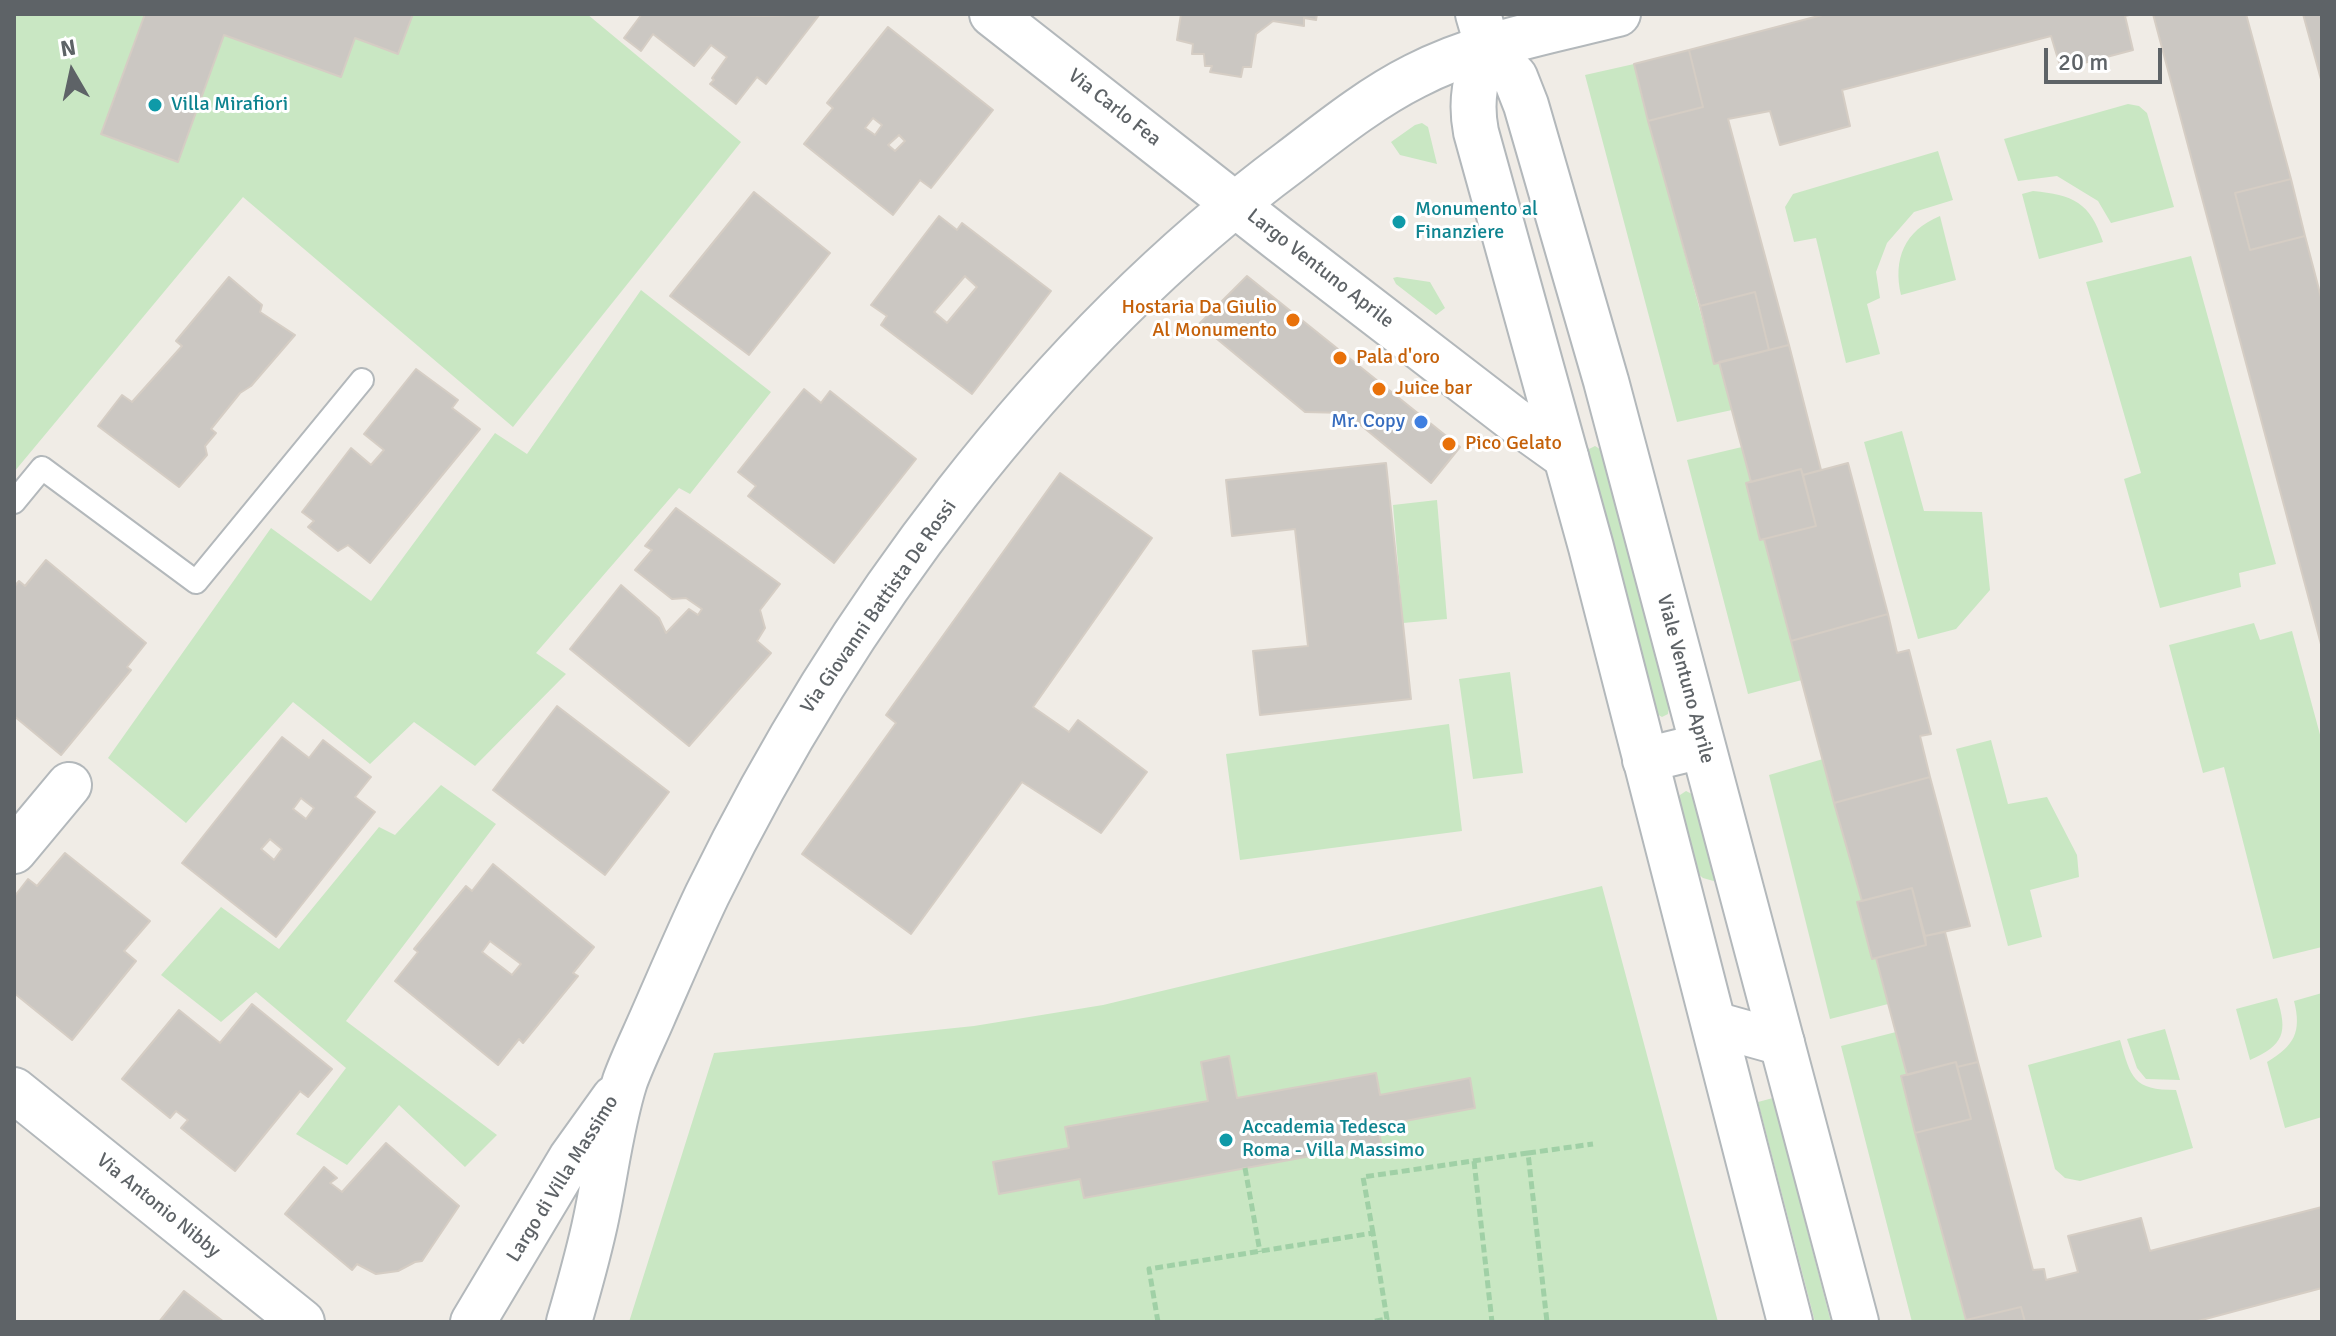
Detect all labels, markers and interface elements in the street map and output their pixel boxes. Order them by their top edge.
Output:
north arrow [32,32,112,112]
scale bar [2048,32,2166,82]
text: N [58,33,78,62]
text: 20 m [2058,47,2108,77]
street label: Via Carlo Fea [1063,64,1165,152]
place label: Villa Mirafiori [171,93,288,117]
marker: Villa Mirafiori [146,96,164,114]
place label: Monumento al Finanziere [1415,198,1538,245]
street label: Largo Ventuno Aprile [1242,204,1398,334]
marker: Monumento al Finanziere [1390,213,1408,231]
place label: Hostaria Da Giulio Al Monumento [1121,296,1277,343]
marker: Hostaria Da Giulio Al Monumento [1284,311,1302,329]
place label: Pala d'oro [1356,346,1440,370]
marker: Pala d'oro [1331,349,1349,367]
place label: Juice bar [1395,377,1472,401]
marker: Juice bar [1370,380,1388,398]
place label: Mr. Copy [1331,410,1405,434]
marker: Mr. Copy [1412,413,1430,431]
place label: Pico Gelato [1465,432,1562,456]
marker: Pico Gelato [1440,435,1458,453]
street label: Via Giovanni Battista De Rossi [796,496,962,718]
street label: Viale Ventuno Aprile [1651,592,1719,766]
street label: Largo di Villa Massimo [502,1091,624,1267]
place label: Accademia Tedesca Roma - Villa Massimo [1242,1116,1425,1163]
marker: Accademia Tedesca Roma - Villa Massimo [1217,1131,1235,1149]
street label: Via Antonio Nibby [91,1149,225,1263]

